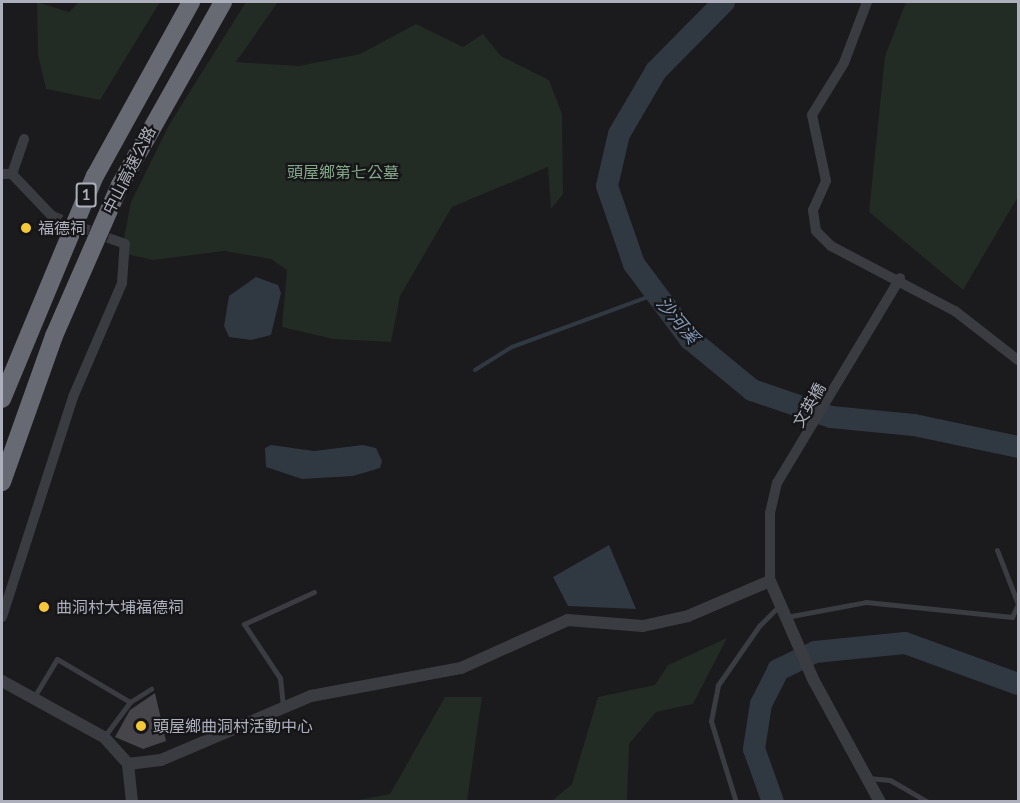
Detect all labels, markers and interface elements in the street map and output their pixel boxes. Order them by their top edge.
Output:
street label: 中山高速公路 [99,123,159,217]
park label: 頭屋鄉第七公墓 [287,162,399,182]
road number: 1 [76,183,97,207]
place label: 福德祠 [38,218,86,238]
marker: 福德祠 [19,221,33,235]
water label: 沙河溪 [652,292,704,348]
street label: 文英橋 [789,379,829,431]
place label: 曲洞村大埔福德祠 [56,597,184,617]
marker: 曲洞村大埔福德祠 [37,600,51,614]
place label: 頭屋鄉曲洞村活動中心 [153,716,313,736]
marker: 頭屋鄉曲洞村活動中心 [134,719,148,733]

